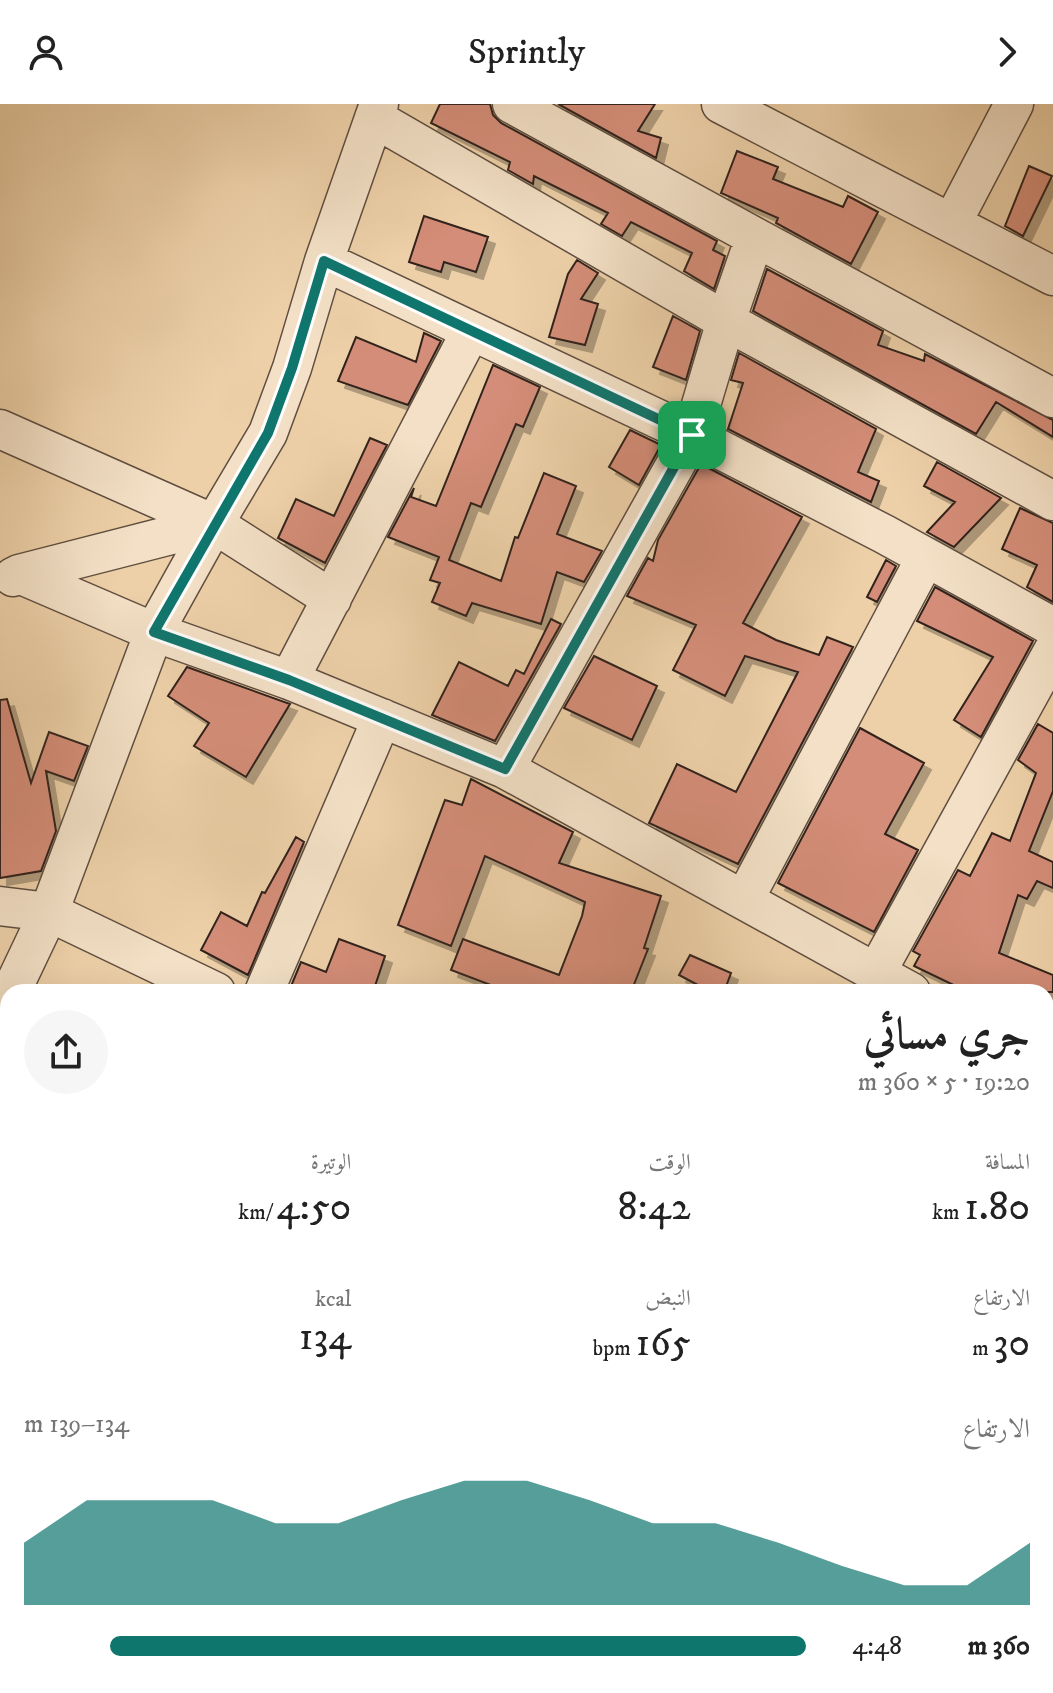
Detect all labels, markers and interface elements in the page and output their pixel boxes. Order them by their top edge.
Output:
icon: person [24,30,68,74]
text: Sprintly [468,30,585,75]
icon: forward [985,30,1029,74]
pin [658,401,726,469]
icon: arrive [670,413,714,457]
text: جري مسائي [864,1008,1030,1063]
button: share [24,1010,108,1094]
text: 19:20 · 5 × 360 m [858,1066,1030,1099]
text: الوتيرة [311,1149,351,1176]
text: الوقت [649,1149,691,1176]
text: المسافة [985,1149,1030,1176]
text: 4:50 [276,1183,351,1233]
text: 8:42 [618,1183,691,1233]
text: 1.80 [964,1183,1030,1233]
text: /km [238,1199,276,1226]
text: km [932,1199,964,1226]
text: النبض [645,1285,691,1312]
text: الارتفاع [973,1285,1030,1312]
text: kcal [315,1286,351,1313]
text: 134 [299,1313,351,1363]
text: 165 [635,1319,691,1369]
text: 30 [994,1319,1030,1369]
text: bpm [593,1335,635,1362]
text: m [972,1335,994,1362]
text: 134–139 m [24,1408,129,1441]
text: الارتفاع [963,1413,1030,1446]
text: 4:48 [852,1630,902,1663]
text: 360 m [968,1630,1030,1663]

